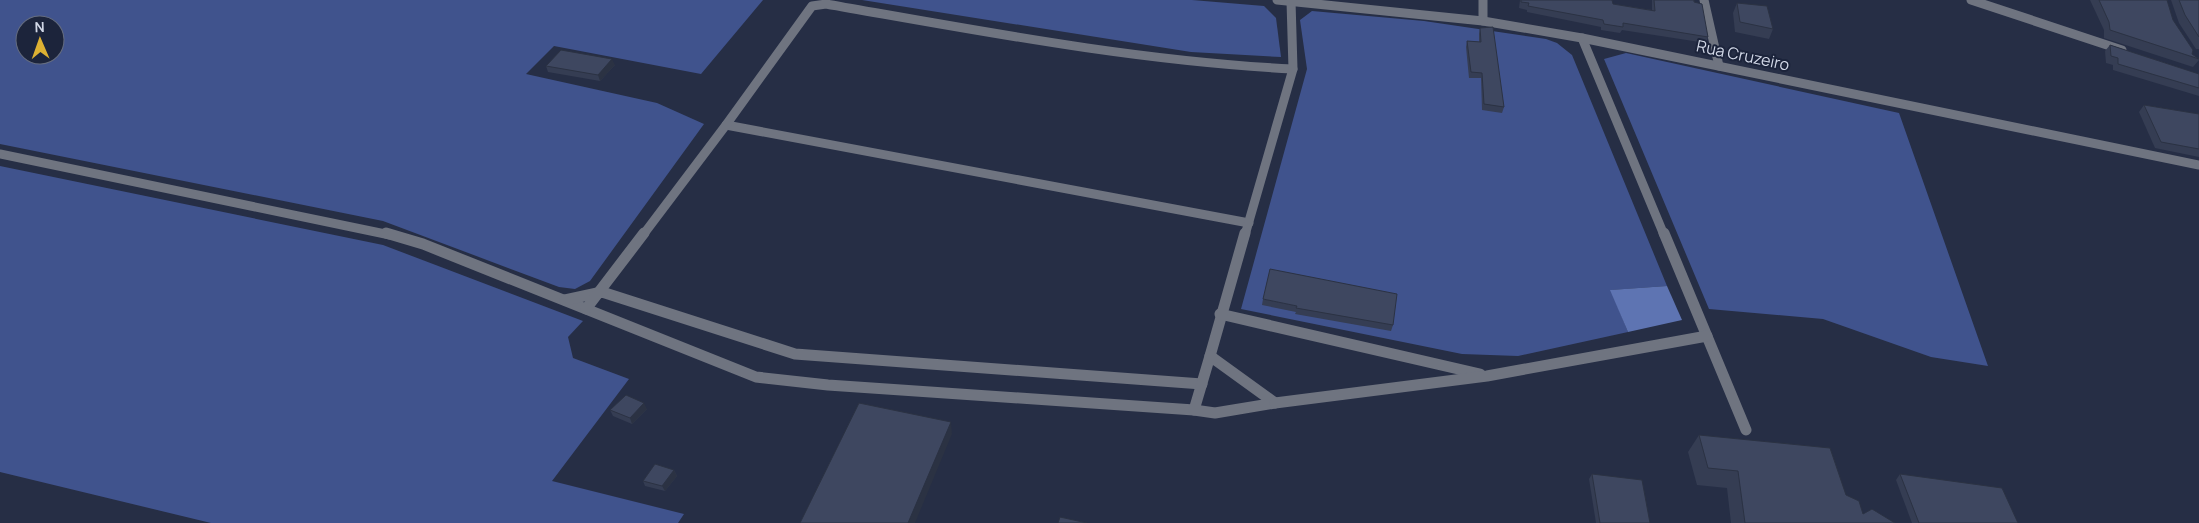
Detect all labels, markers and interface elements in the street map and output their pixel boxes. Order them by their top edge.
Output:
north arrow [15,15,65,65]
text: N [34,17,45,36]
street label: Rua Cruzeiro [1695,34,1791,76]

